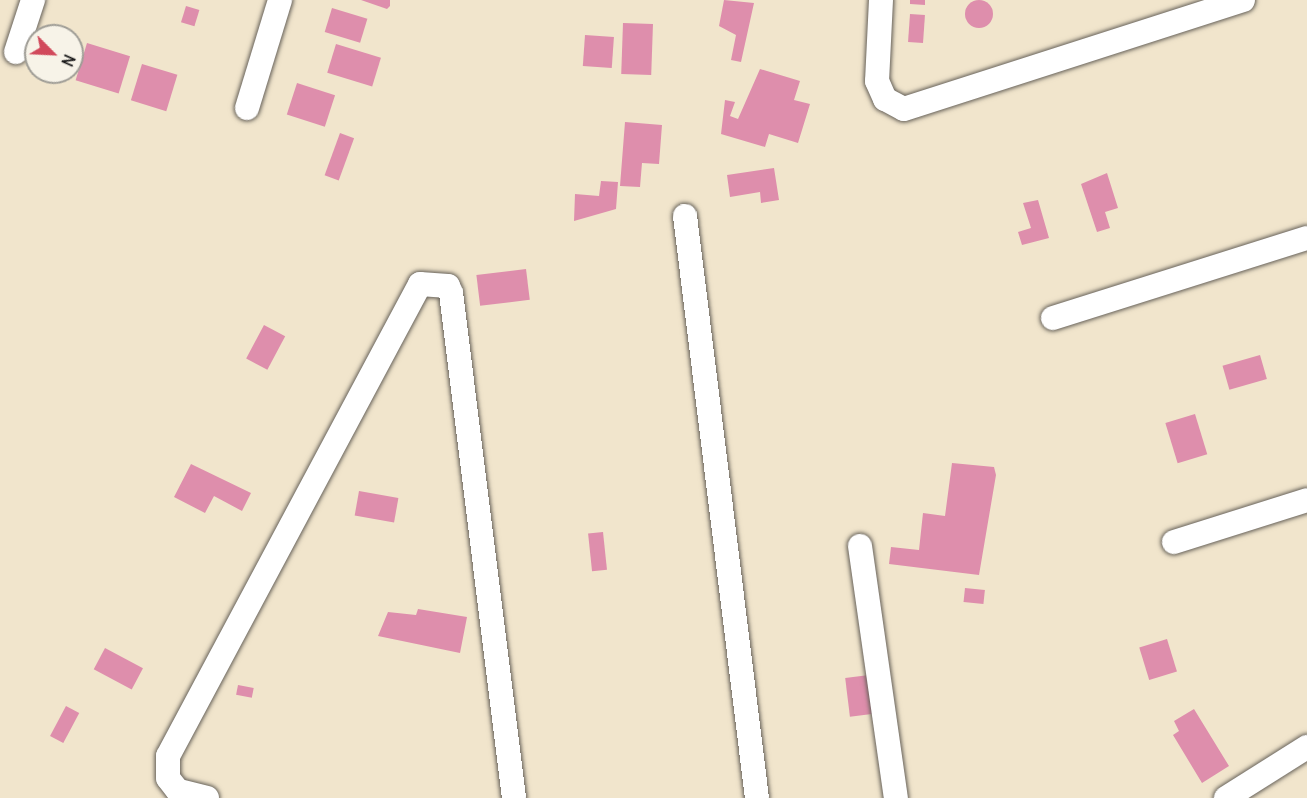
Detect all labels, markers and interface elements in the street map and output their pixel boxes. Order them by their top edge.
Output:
north arrow [24,24,84,84]
text: N [57,51,80,70]

